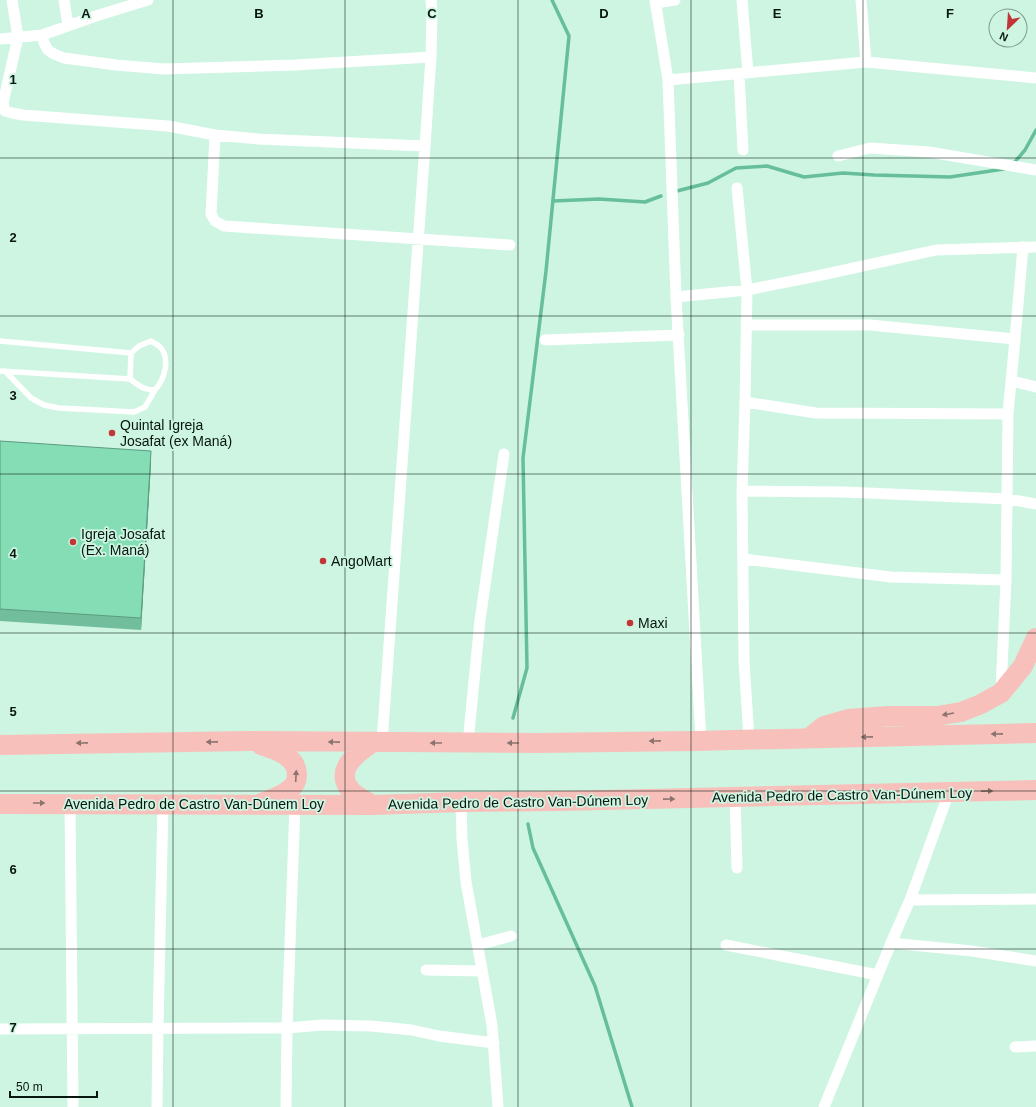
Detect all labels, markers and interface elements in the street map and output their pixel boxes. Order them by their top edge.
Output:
text: A [81,6,91,21]
text: B [254,6,264,21]
text: C [427,6,437,21]
text: D [599,6,609,21]
text: E [773,6,782,21]
text: F [946,6,954,21]
north arrow [988,8,1028,48]
text: N [998,30,1010,44]
text: 1 [9,72,17,87]
text: 2 [9,230,17,245]
text: 3 [9,388,17,403]
place label: Quintal Igreja Josafat (ex Maná) [120,417,232,449]
marker: Quintal Igreja Josafat (ex Maná) [107,428,117,438]
place label: Igreja Josafat (Ex. Maná) [81,526,165,558]
marker: Igreja Josafat (Ex. Maná) [68,537,78,547]
text: 4 [9,546,17,561]
place label: AngoMart [331,553,392,569]
marker: AngoMart [318,556,328,566]
place label: Maxi [638,615,668,631]
marker: Maxi [625,618,635,628]
text: 5 [9,704,17,719]
one-way arrow [942,711,954,717]
one-way arrow [991,730,1003,737]
one-way arrow [861,733,873,740]
one-way arrow [206,738,218,745]
one-way arrow [648,738,661,744]
one-way arrow [327,739,340,745]
one-way arrow [75,740,88,746]
one-way arrow [429,740,442,746]
one-way arrow [506,740,519,746]
one-way arrow [292,770,299,782]
street label: Avenida Pedro de Castro Van-Dúnem Loy [712,785,972,805]
one-way arrow [981,788,994,794]
street label: Avenida Pedro de Castro Van-Dúnem Loy [388,792,648,812]
street label: Avenida Pedro de Castro Van-Dúnem Loy [64,796,324,812]
one-way arrow [663,796,676,802]
one-way arrow [33,800,46,806]
text: 6 [9,862,17,877]
text: 7 [9,1020,17,1035]
scale bar [10,1073,97,1099]
text: 50 m [16,1080,43,1094]

